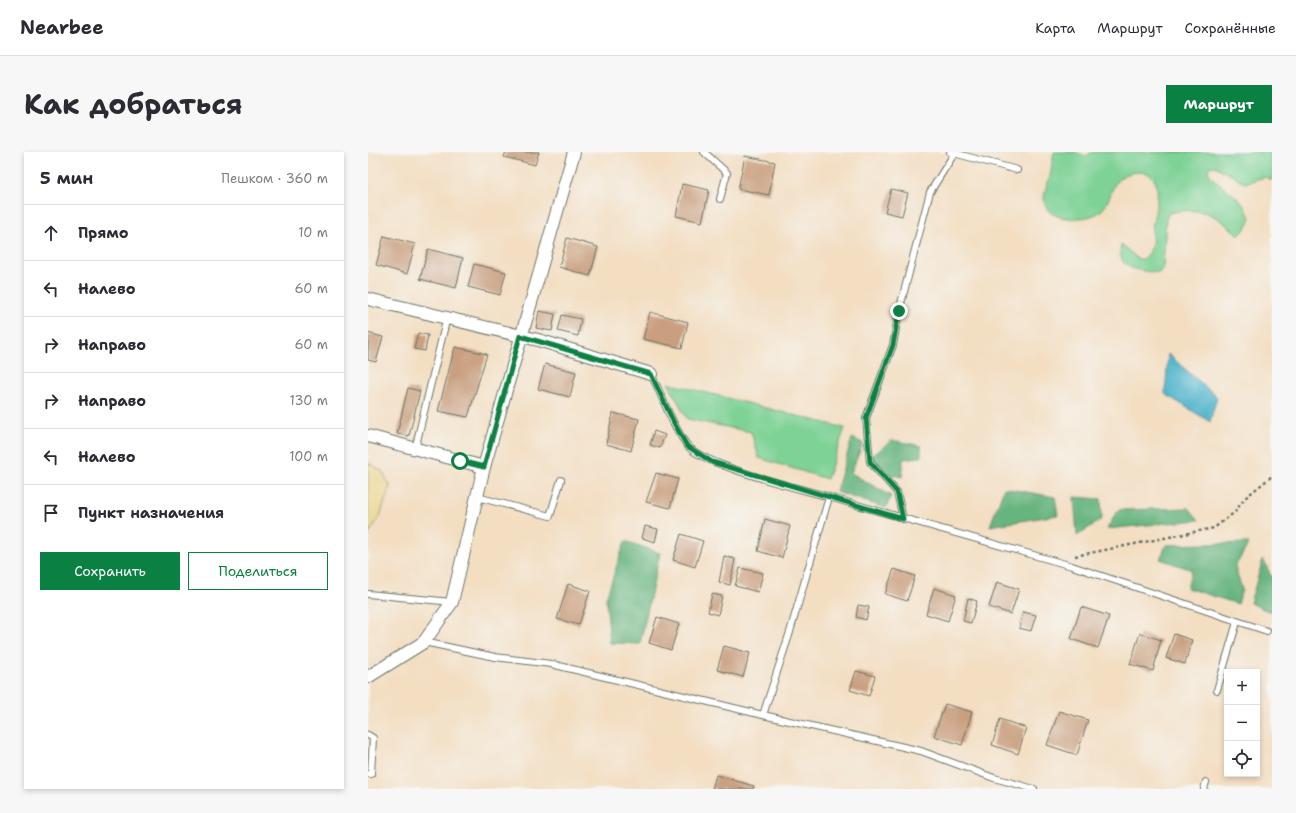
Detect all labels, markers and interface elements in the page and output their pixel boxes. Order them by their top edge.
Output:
text: Nearbee [20,15,104,40]
text: Карта [1035,19,1075,37]
text: Маршрут [1097,19,1163,37]
text: Сохранённые [1185,19,1276,37]
text: Как добраться [24,85,243,123]
button: Маршрут [1166,85,1272,123]
text: 5 мин [40,167,93,189]
text: Пешком · 360 m [221,170,328,187]
icon: ahead [40,222,62,244]
text: Прямо [78,223,128,243]
text: 10 m [298,224,328,241]
icon: left [40,278,62,300]
text: Налево [78,279,136,299]
text: 60 m [295,280,328,297]
route end [890,302,908,320]
icon: right [40,334,62,356]
text: Направо [78,335,146,355]
text: 60 m [295,336,328,353]
icon: right [40,390,62,412]
text: Направо [78,391,146,411]
text: 130 m [290,392,328,409]
icon: left [40,446,62,468]
text: Налево [78,447,136,467]
text: 100 m [289,448,328,465]
route start [451,452,469,470]
icon: arrive [40,502,62,524]
text: Пункт назначения [78,503,224,523]
button: Сохранить [40,552,180,590]
button: Поделиться [188,552,328,590]
map controls [1224,669,1260,777]
button: + [1224,669,1260,705]
button: − [1224,705,1260,741]
button: locate [1224,741,1260,777]

